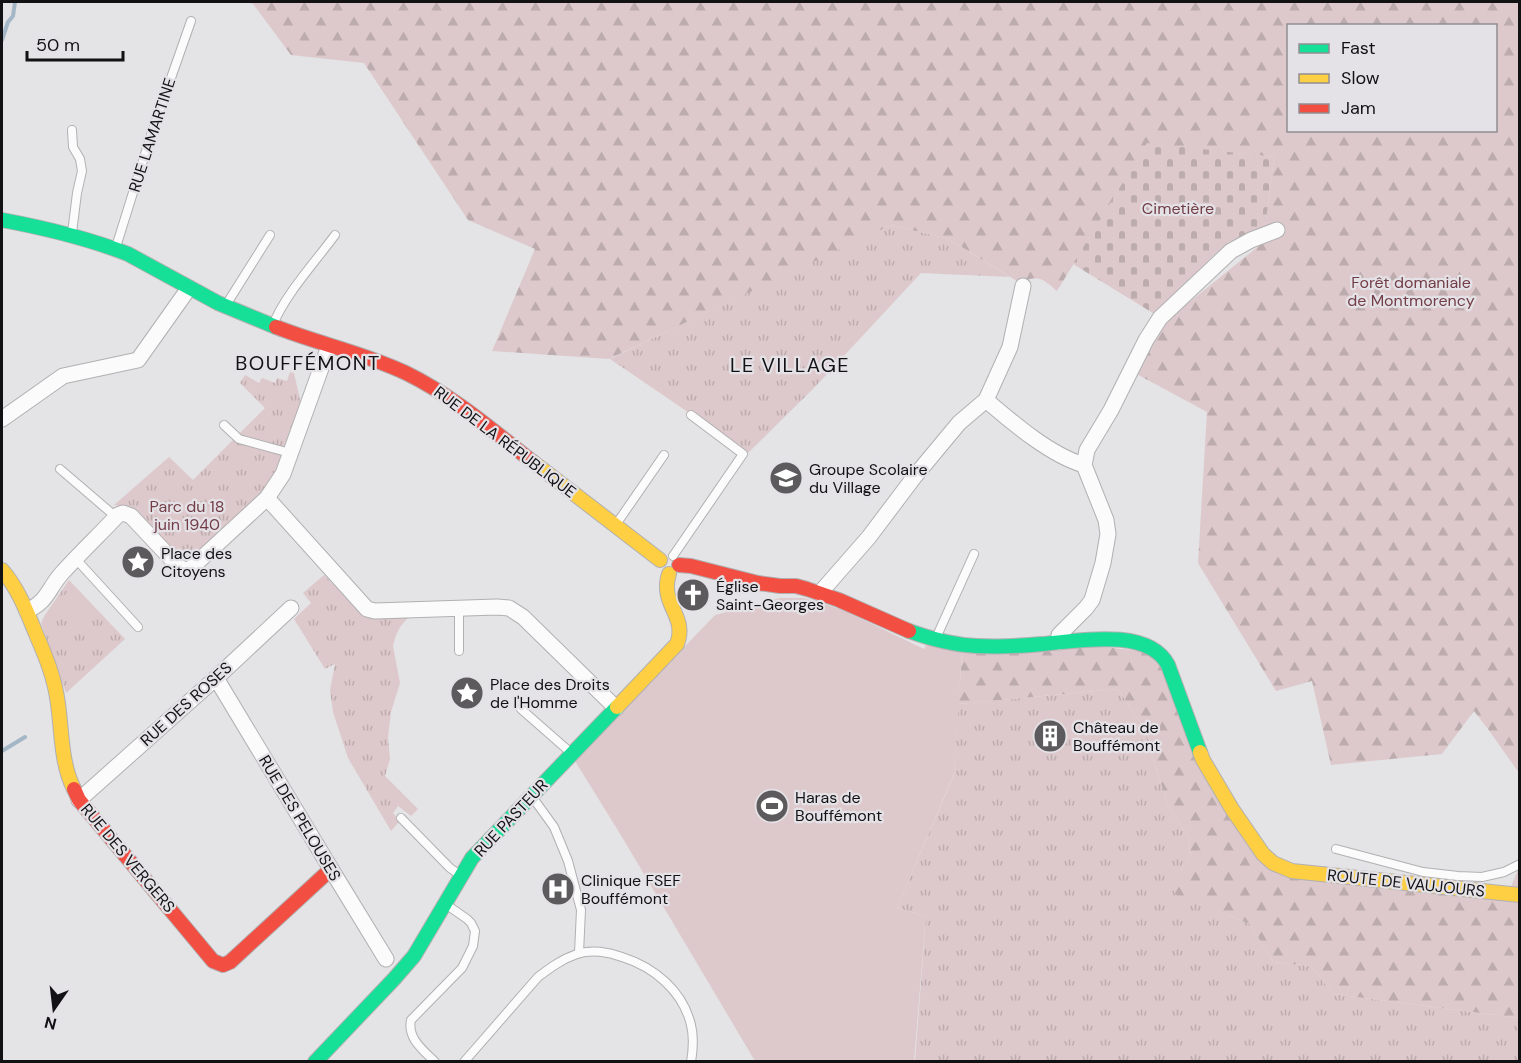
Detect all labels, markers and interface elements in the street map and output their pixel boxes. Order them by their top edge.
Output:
scale bar [27,24,123,62]
legend [1287,24,1497,132]
text: 50 m [36,33,80,57]
text: Fast [1341,36,1376,60]
text: Slow [1341,66,1380,90]
street label: RUE LAMARTINE [124,75,180,195]
text: Jam [1341,96,1376,120]
park label: Cimetière [1142,198,1214,219]
park label: Forêt domaniale de Montmorency [1347,272,1475,311]
district label: BOUFFÉMONT [235,350,381,376]
district label: LE VILLAGE [730,352,850,378]
street label: RUE DE LA RÉPUBLIQUE [430,382,580,502]
place label: Groupe Scolaire du Village [809,459,928,498]
school or university icon: Groupe Scolaire du Village [768,460,804,496]
park label: Parc du 18 juin 1940 [150,496,224,535]
place label: Place des Citoyens [161,543,232,582]
place icon: Place des Citoyens [120,544,156,580]
place label: Église Saint-Georges [716,576,824,615]
church icon: Église Saint-Georges [675,577,711,613]
street label: RUE DES ROSES [136,657,236,751]
place label: Place des Droits de l'Homme [490,674,610,713]
place icon: Place des Droits de l'Homme [449,675,485,711]
place label: Château de Bouffémont [1073,717,1160,756]
building icon: Château de Bouffémont [1032,718,1068,754]
street label: RUE DES PELOUSES [254,751,346,885]
street label: RUE PASTEUR [470,775,552,861]
place label: Haras de Bouffémont [795,787,882,826]
sports icon: Haras de Bouffémont [754,788,790,824]
street label: RUE DES VERGERS [76,799,180,917]
street label: ROUTE DE VAUJOURS [1326,864,1486,902]
place label: Clinique FSEF Bouffémont [581,870,681,909]
hospital icon: Clinique FSEF Bouffémont [540,871,576,907]
north arrow [24,979,84,1039]
text: N [42,1011,59,1035]

